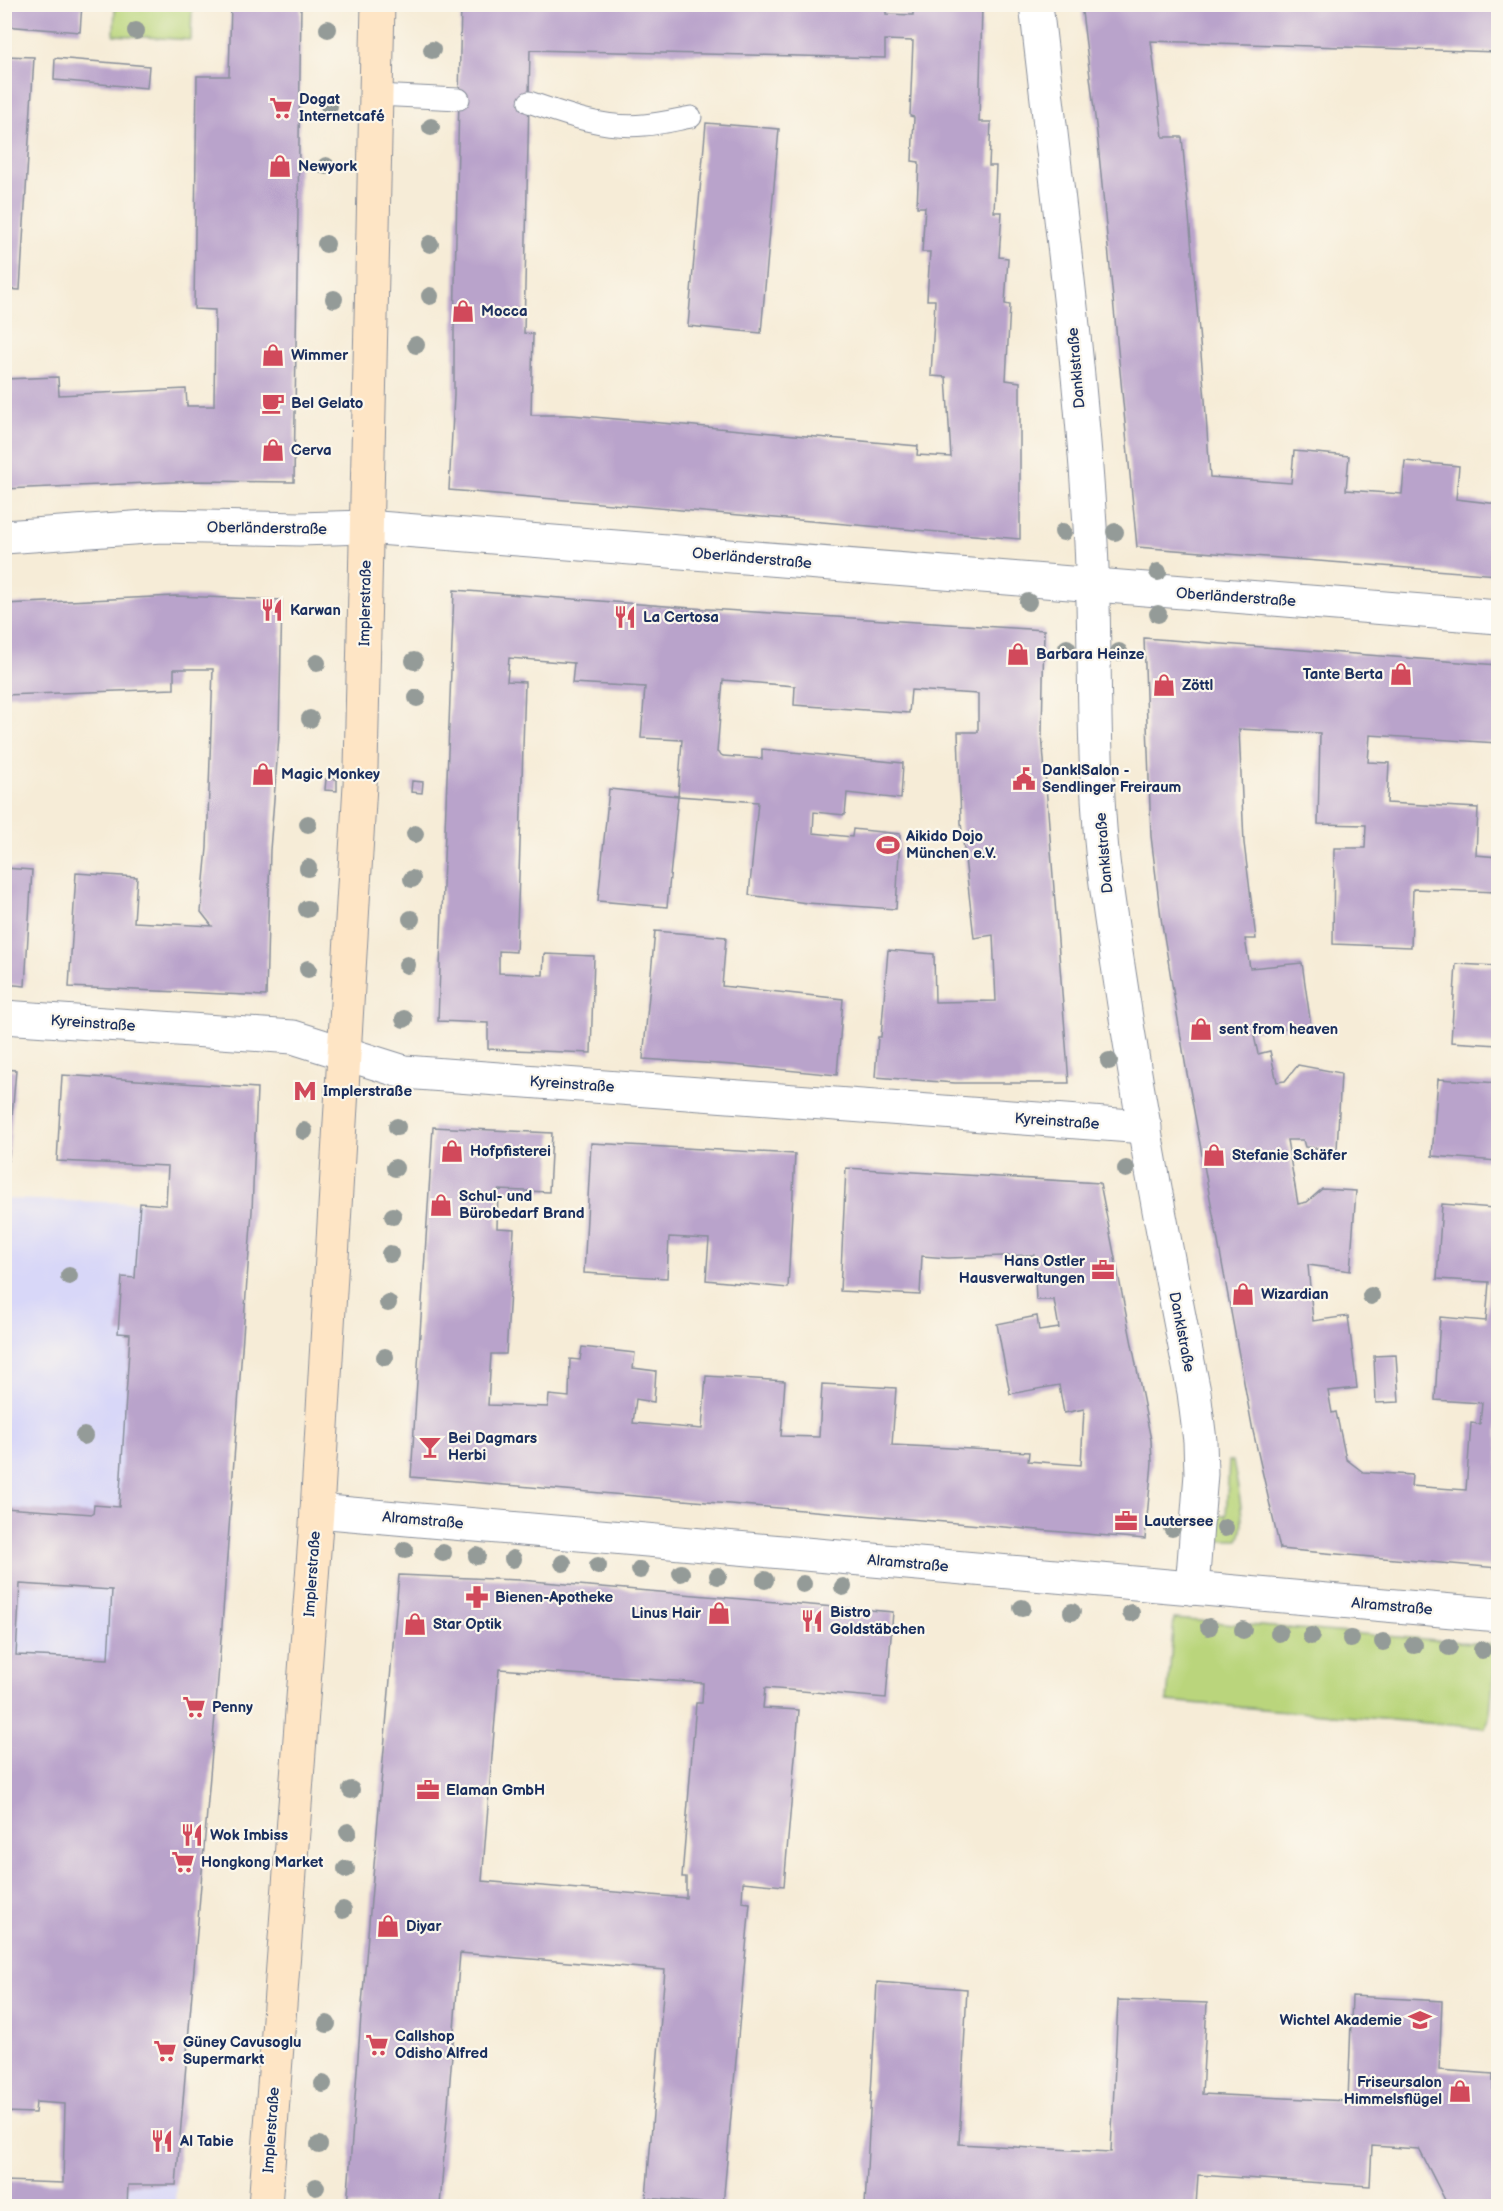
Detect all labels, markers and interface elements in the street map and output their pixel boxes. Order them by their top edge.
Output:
place label: Dogat Internetcafé [299,90,385,126]
supermarket icon: Dogat Internetcafé [268,95,294,121]
shop icon: Newyork [267,153,293,179]
place label: Newyork [298,157,357,176]
shop icon: Mocca [450,298,476,324]
place label: Mocca [481,302,528,321]
street label: Danklstraße [1063,327,1090,409]
shop icon: Wimmer [260,342,286,368]
place label: Wimmer [291,346,349,365]
cafe icon: Bel Gelato [260,390,286,416]
place label: Bel Gelato [291,394,364,413]
shop icon: Cerva [260,437,286,463]
place label: Cerva [291,441,332,460]
street label: Oberländerstraße [207,518,327,539]
street label: Oberländerstraße [691,544,813,573]
street label: Implerstraße [355,560,376,646]
street label: Oberländerstraße [1175,584,1297,611]
restaurant icon: Karwan [259,597,285,623]
place label: Karwan [290,601,341,620]
restaurant icon: La Certosa [612,604,638,630]
place label: La Certosa [643,608,719,627]
shop icon: Barbara Heinze [1005,641,1031,667]
place label: Barbara Heinze [1036,645,1145,664]
shop icon: Tante Berta [1388,661,1414,687]
place label: Tante Berta [1303,665,1383,684]
shop icon: Zöttl [1151,672,1177,698]
place label: Zöttl [1182,676,1213,695]
shop icon: Magic Monkey [250,761,276,787]
place label: DanklSalon - Sendlinger Freiraum [1042,761,1182,797]
place label: Magic Monkey [281,765,380,784]
public building icon: DanklSalon - Sendlinger Freiraum [1011,766,1037,792]
street label: Danklstraße [1091,812,1118,894]
place label: Aikido Dojo München e.V. [905,827,996,863]
sports icon: Aikido Dojo München e.V. [875,832,901,858]
street label: Kyreinstraße [50,1011,136,1036]
shop icon: sent from heaven [1188,1016,1214,1042]
place label: sent from heaven [1219,1020,1338,1039]
street label: Kyreinstraße [529,1072,615,1097]
metro station icon: Implerstraße [292,1078,318,1104]
place label: Implerstraße [323,1082,412,1101]
street label: Kyreinstraße [1014,1109,1100,1134]
shop icon: Hofpfisterei [439,1138,465,1164]
place label: Hofpfisterei [470,1142,551,1161]
shop icon: Stefanie Schäfer [1201,1142,1227,1168]
place label: Stefanie Schäfer [1232,1146,1348,1165]
place label: Schul- und Bürobedarf Brand [459,1187,585,1223]
shop icon: Schul- und Bürobedarf Brand [428,1192,454,1218]
place label: Hans Ostler Hausverwaltungen [959,1252,1086,1288]
office icon: Hans Ostler Hausverwaltungen [1090,1257,1116,1283]
shop icon: Wizardian [1230,1281,1256,1307]
place label: Wizardian [1261,1285,1329,1304]
street label: Danklstraße [1164,1290,1199,1374]
place label: Bei Dagmars Herbi [448,1429,537,1465]
bar icon: Bei Dagmars Herbi [417,1434,443,1460]
street label: Alramstraße [382,1507,464,1534]
office icon: Lautersee [1113,1508,1139,1534]
place label: Lautersee [1144,1512,1214,1531]
street label: Implerstraße [300,1530,325,1618]
street label: Alramstraße [867,1550,949,1577]
pharmacy icon: Bienen-Apotheke [464,1584,490,1610]
place label: Bienen-Apotheke [495,1588,614,1607]
street label: Alramstraße [1351,1593,1433,1620]
shop icon: Linus Hair [706,1600,732,1626]
place label: Bistro Goldstäbchen [830,1603,925,1639]
place label: Linus Hair [631,1604,702,1623]
restaurant icon: Bistro Goldstäbchen [799,1608,825,1634]
shop icon: Star Optik [402,1611,428,1637]
place label: Star Optik [433,1615,502,1634]
supermarket icon: Penny [181,1694,207,1720]
place label: Penny [212,1698,253,1717]
office icon: Elaman GmbH [415,1777,441,1803]
place label: Elaman GmbH [446,1781,545,1800]
restaurant icon: Wok Imbiss [179,1822,205,1848]
place label: Wok Imbiss [210,1826,288,1845]
supermarket icon: Hongkong Market [170,1849,196,1875]
place label: Hongkong Market [201,1853,323,1872]
shop icon: Diyar [375,1913,401,1939]
place label: Diyar [406,1917,442,1936]
school or university icon: Wichtel Akademie [1407,2007,1433,2033]
place label: Wichtel Akademie [1280,2011,1402,2030]
place label: Callshop Odisho Alfred [395,2027,488,2063]
supermarket icon: Callshop Odisho Alfred [364,2032,390,2058]
place label: Güney Cavusoglu Supermarkt [183,2033,301,2069]
supermarket icon: Güney Cavusoglu Supermarkt [152,2038,178,2064]
place label: Friseursalon Himmelsflügel [1344,2073,1442,2109]
shop icon: Friseursalon Himmelsflügel [1447,2078,1473,2104]
street label: Implerstraße [259,2086,284,2174]
restaurant icon: Al Tabie [149,2128,175,2154]
place label: Al Tabie [179,2132,234,2151]

